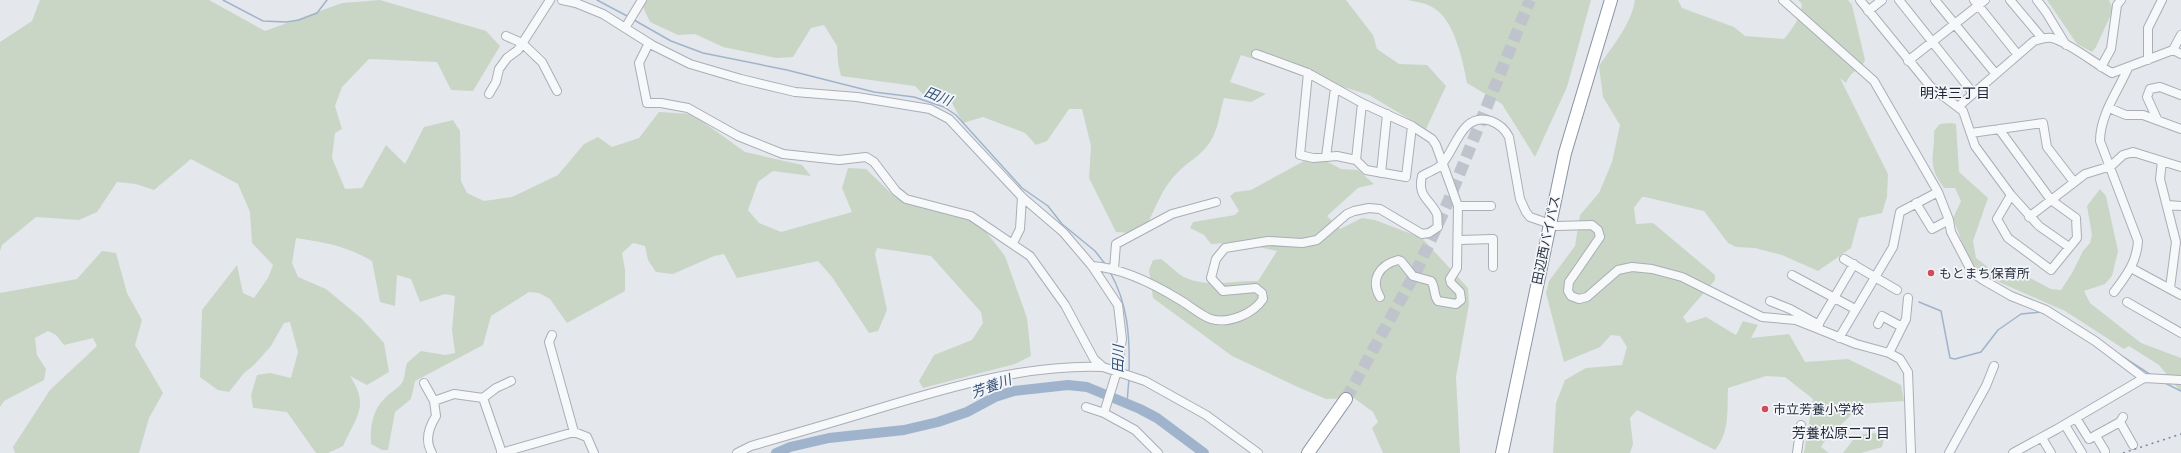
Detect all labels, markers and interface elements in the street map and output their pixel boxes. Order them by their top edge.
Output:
water label: 田川 [922,82,956,110]
district label: 明洋三丁目 [1920,84,1990,102]
street label: 田辺西バイパス [1528,194,1564,286]
place label: もとまち保育所 [1939,265,2030,282]
marker: もとまち保育所 [1926,268,1936,278]
water label: 田川 [1109,343,1127,373]
water label: 芳養川 [968,370,1016,402]
place label: 市立芳養小学校 [1773,401,1864,418]
marker: 市立芳養小学校 [1760,404,1770,414]
district label: 芳養松原二丁目 [1792,424,1890,442]

